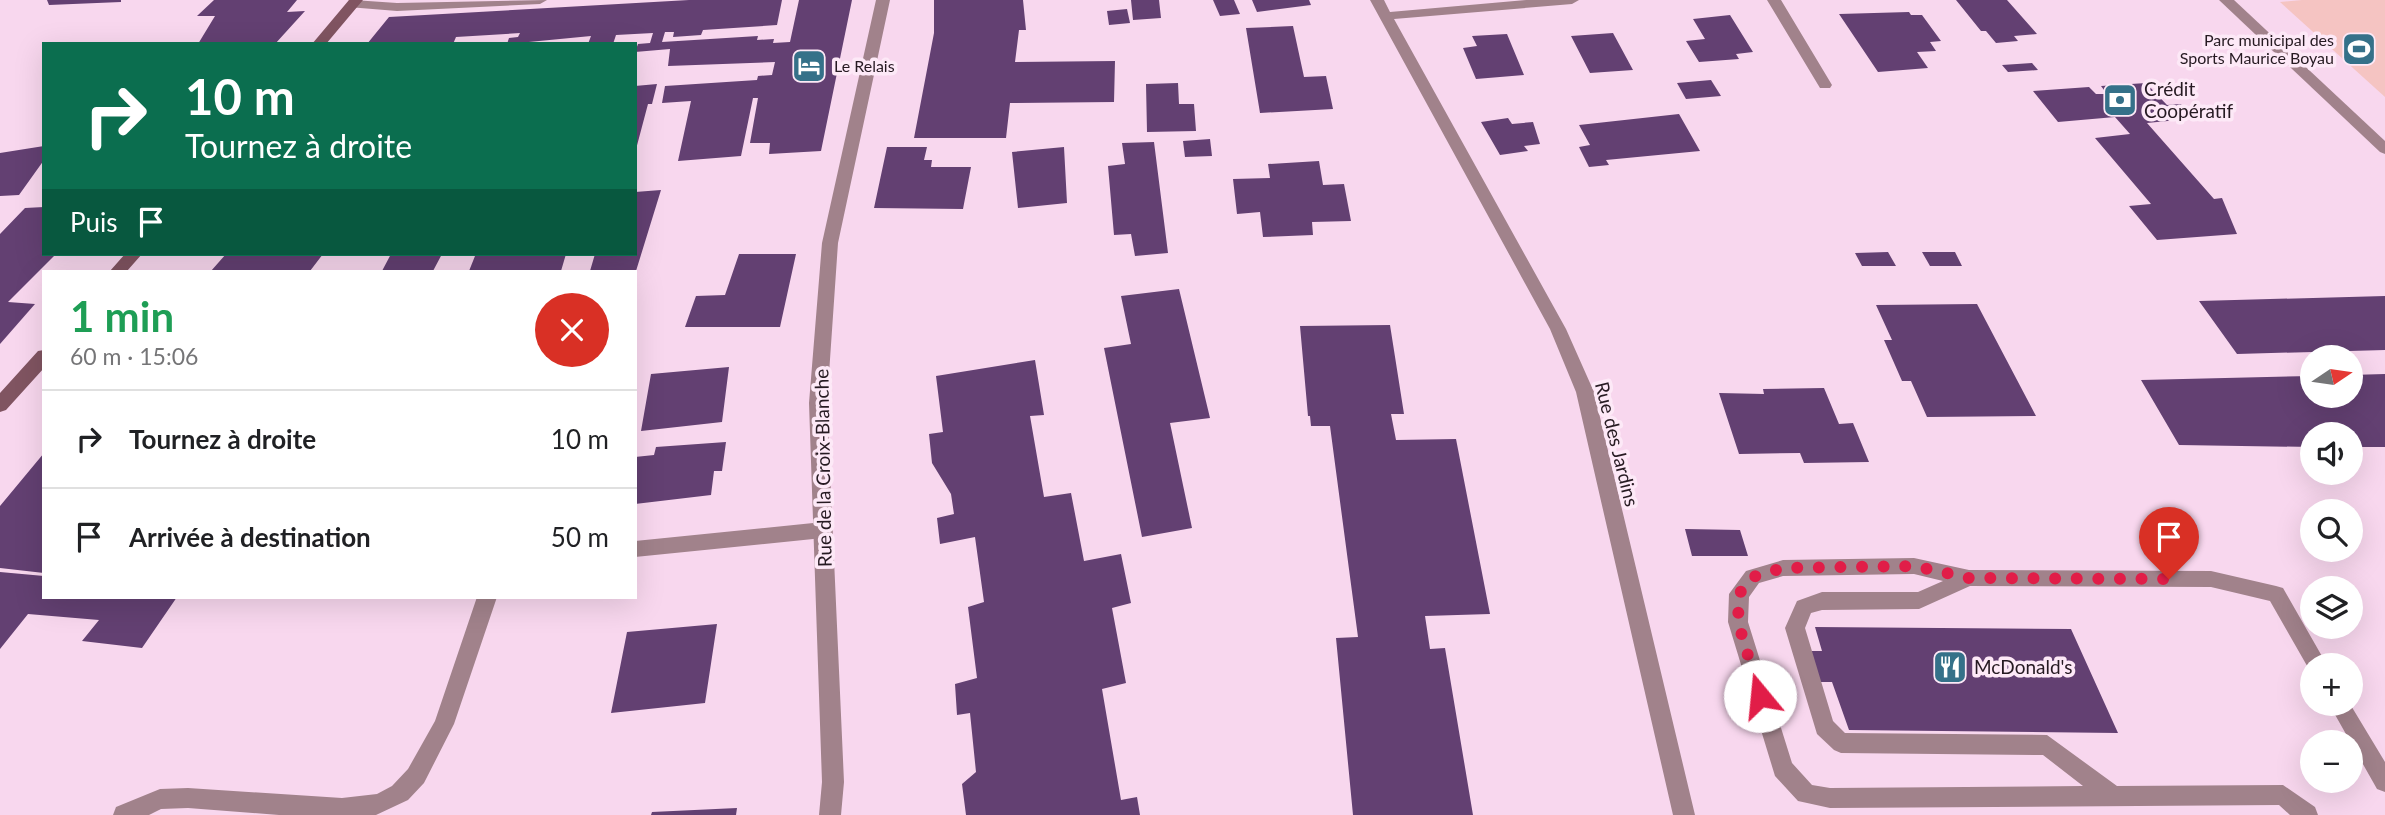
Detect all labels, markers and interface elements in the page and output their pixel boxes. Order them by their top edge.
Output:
place label: Parc municipal des Sports Maurice Boyau [2180,30,2334,67]
sports icon: Parc municipal des Sports Maurice Boyau [2340,30,2378,68]
hotel icon: Le Relais [790,47,828,85]
place label: Le Relais [834,56,895,75]
text: 10 m [185,67,295,125]
icon: right [70,70,161,161]
place label: Crédit Coopératif [2144,77,2234,122]
bank icon: Crédit Coopératif [2101,81,2139,119]
text: Tournez à droite [185,126,412,165]
icon: arrive [132,203,170,241]
text: Puis [70,206,118,238]
text: 1 min [70,291,174,341]
button: close [535,293,609,367]
text: 60 m · 15:06 [70,342,198,370]
north arrow [2300,345,2362,408]
map controls [2300,345,2363,793]
street label: Rue de la Croix-Blanche [809,369,836,567]
street label: Rue des Jardins [1591,379,1644,509]
icon: right [70,420,108,458]
button: sound [2300,422,2363,485]
text: Tournez à droite [129,423,316,455]
text: 10 m [551,423,609,455]
button: search [2300,499,2363,562]
pin [2139,507,2199,579]
icon: arrive [70,518,108,556]
icon: arrive [2150,518,2188,556]
text: Arrivée à destination [129,521,371,553]
text: 50 m [551,521,609,553]
button: layers [2300,576,2363,639]
restaurant icon: McDonald's [1931,648,1969,686]
button: + [2300,653,2363,716]
place label: McDonald's [1974,655,2073,678]
position arrow [1723,659,1797,733]
button: − [2300,730,2363,793]

